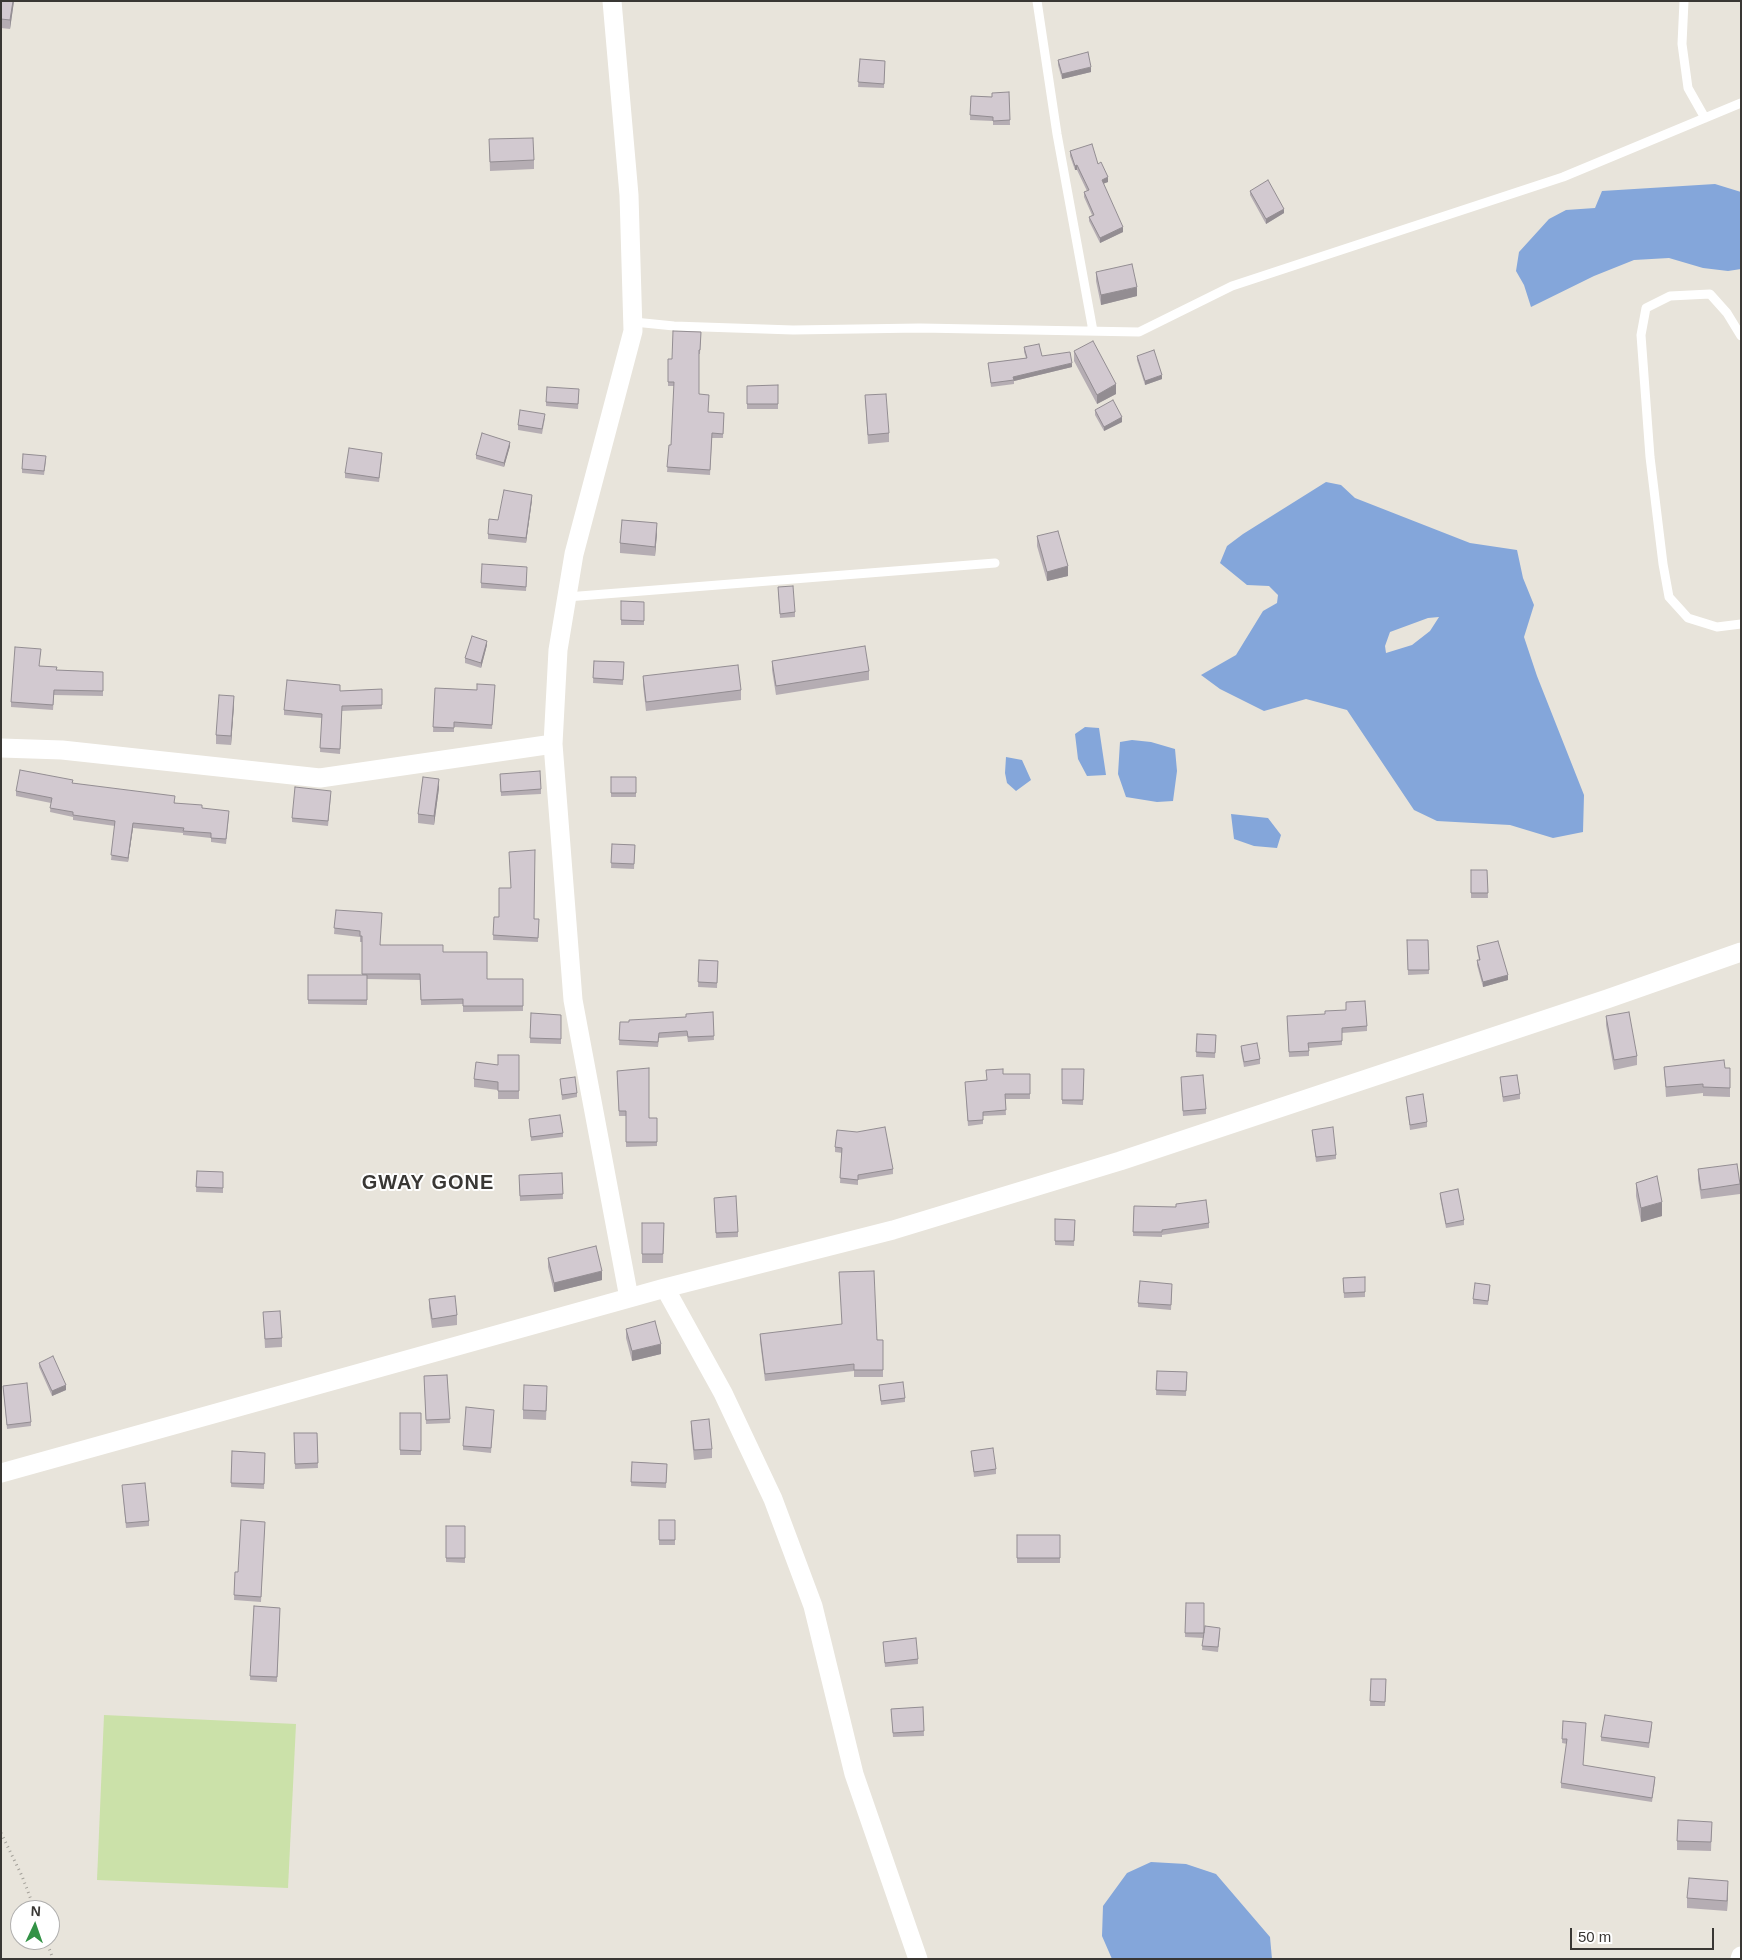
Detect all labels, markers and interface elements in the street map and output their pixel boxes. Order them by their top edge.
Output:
district label: GWAY GONE [361,1171,495,1195]
north arrow [10,1900,60,1950]
text: N [30,1903,41,1919]
scale bar [1572,1918,1716,1950]
text: 50 m [1578,1928,1611,1945]

